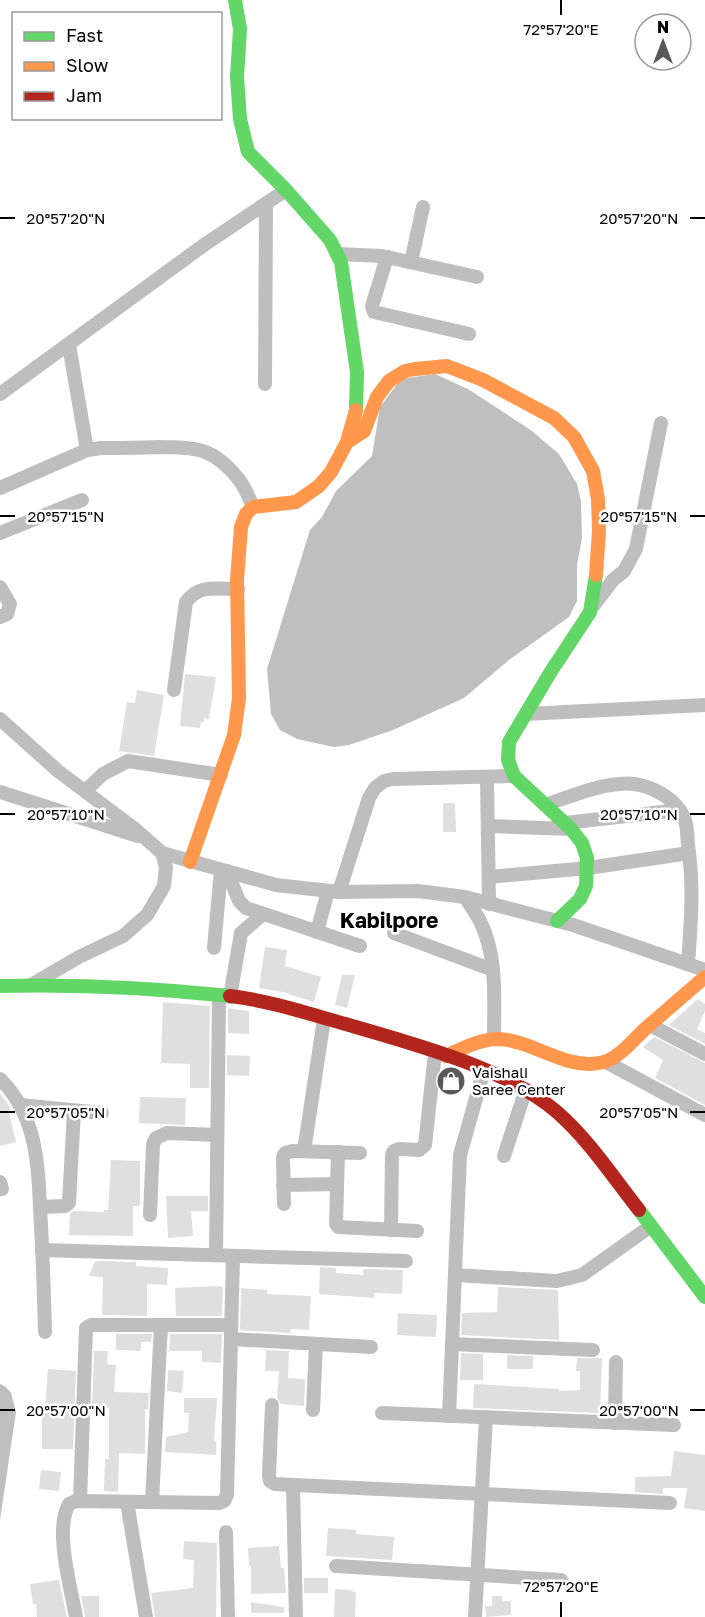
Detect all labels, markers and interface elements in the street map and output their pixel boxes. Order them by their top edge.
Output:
legend [12,12,222,120]
north arrow [633,12,693,72]
text: N [657,17,669,37]
text: 72°57'20"E [523,20,599,38]
text: Fast [66,24,103,46]
text: Slow [66,54,109,76]
text: Jam [66,84,102,106]
text: 20°57'20"N [26,209,106,227]
text: 20°57'20"N [599,209,679,227]
text: 20°57'15"N [27,507,105,525]
text: 20°57'15"N [600,507,678,525]
text: 20°57'10"N [27,805,105,823]
text: 20°57'10"N [600,805,678,823]
district label: Kabilpore [340,907,438,933]
place label: Vaishali Saree Center [472,1063,566,1098]
shop icon: Vaishali Saree Center [435,1065,467,1097]
text: 20°57'05"N [26,1103,106,1121]
text: 20°57'05"N [599,1103,679,1121]
text: 20°57'00"N [26,1401,106,1419]
text: 20°57'00"N [599,1401,679,1419]
text: 72°57'20"E [523,1577,599,1595]

